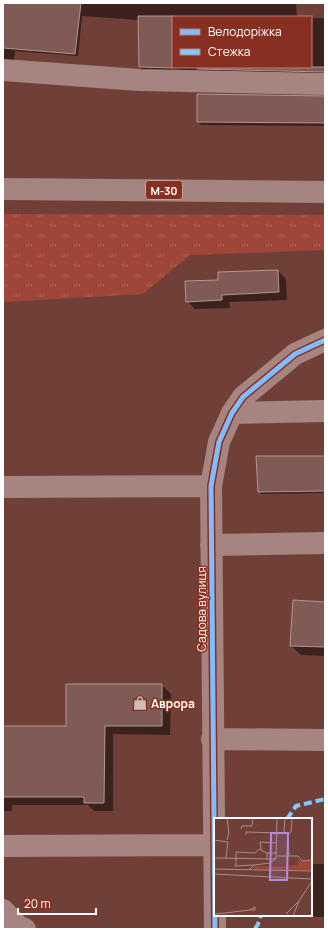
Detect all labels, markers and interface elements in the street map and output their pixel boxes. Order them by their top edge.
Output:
legend [172,16,312,68]
text: Велодоріжка [208,23,282,40]
text: Стежка [208,43,250,60]
road number: М-30 [146,181,182,199]
street label: Садова вулиця [193,566,210,652]
shop icon: Аврора [132,695,148,711]
place label: Аврора [151,695,195,712]
inset map [214,818,312,916]
scale bar [18,890,96,916]
text: 20 m [24,895,51,912]

